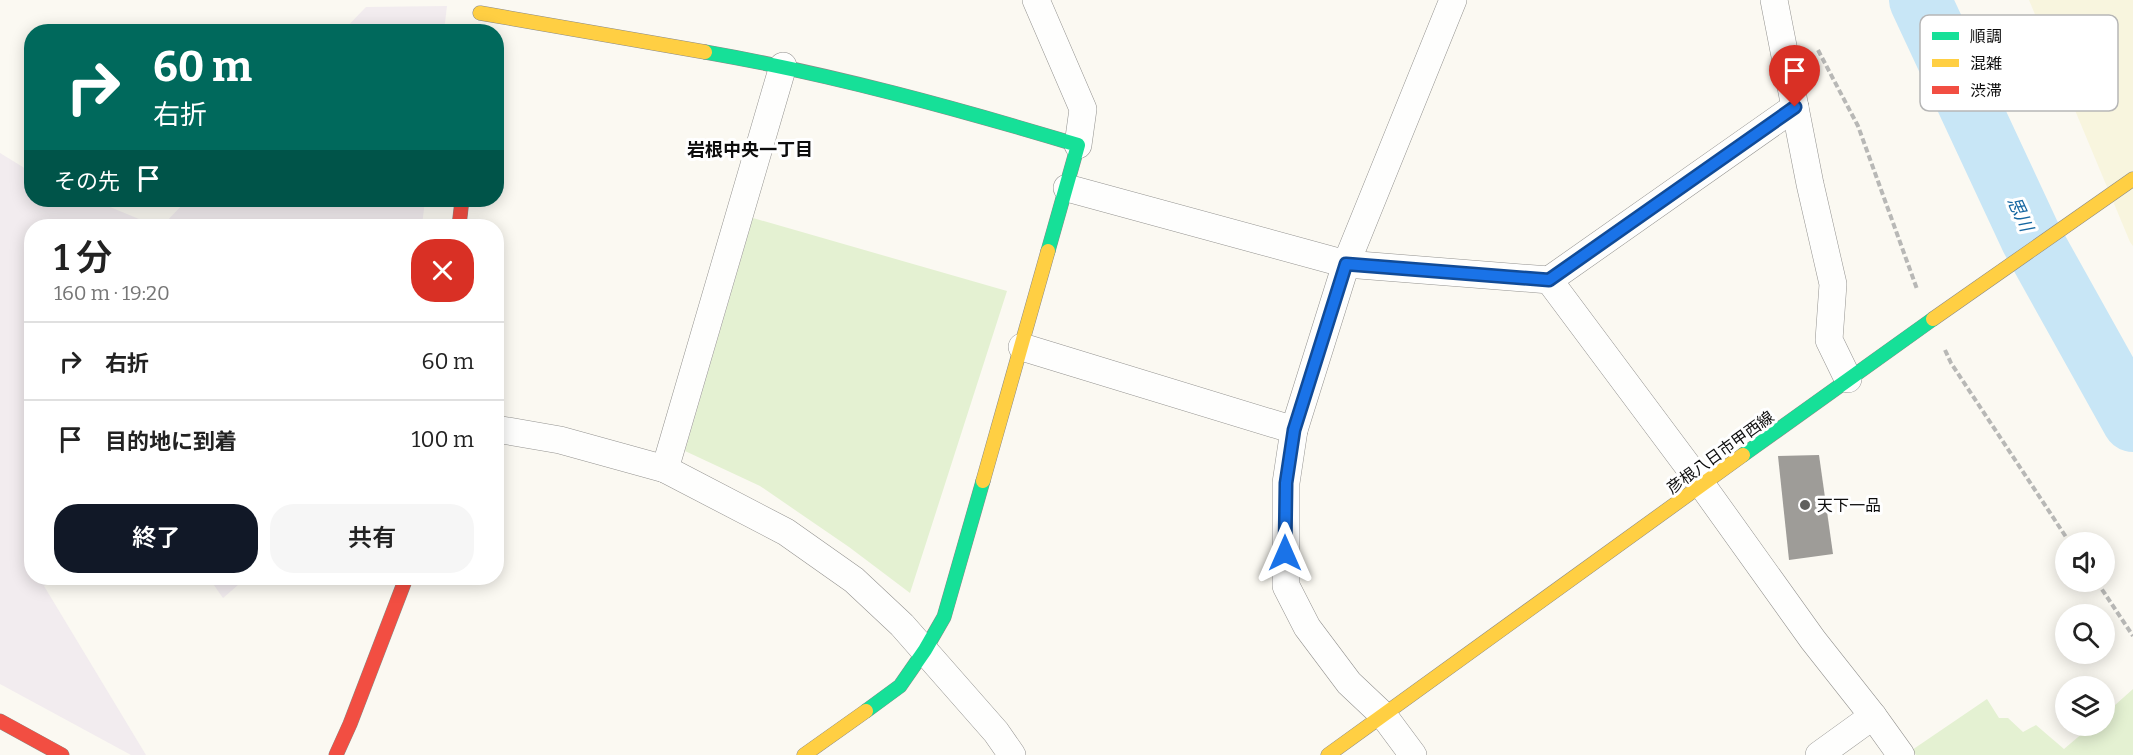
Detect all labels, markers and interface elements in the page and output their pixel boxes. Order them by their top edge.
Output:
legend [1920,15,2118,111]
text: 順調 [1970,27,2002,46]
text: 60 m [153,42,252,92]
pin [1769,45,1820,107]
icon: right [54,48,132,126]
icon: arrive [1778,54,1811,87]
text: 混雑 [1970,54,2002,73]
text: 渋滞 [1970,81,2002,100]
text: 右折 [153,99,207,131]
district label: 岩根中央一丁目 [687,139,813,161]
icon: arrive [132,162,165,195]
text: その先 [54,168,120,195]
water label: 思川 [2002,193,2038,237]
text: 1 分 [54,236,112,280]
button: close [411,239,474,302]
text: 160 m · 19:20 [54,281,170,305]
icon: right [54,345,87,378]
text: 60 m [422,348,474,375]
text: 右折 [105,350,149,377]
street label: 彦根八日市甲西線 [1663,407,1778,498]
icon: arrive [54,423,87,456]
text: 100 m [411,426,474,453]
text: 目的地に到着 [105,428,237,455]
place label: 天下一品 [1817,496,1881,515]
marker: 天下一品 [1798,498,1812,512]
button: 終了 [54,504,258,573]
button: 共有 [270,504,474,573]
position arrow [1253,521,1317,585]
map controls [2055,532,2115,736]
button: sound [2055,532,2115,592]
button: search [2055,604,2115,664]
button: layers [2055,676,2115,736]

